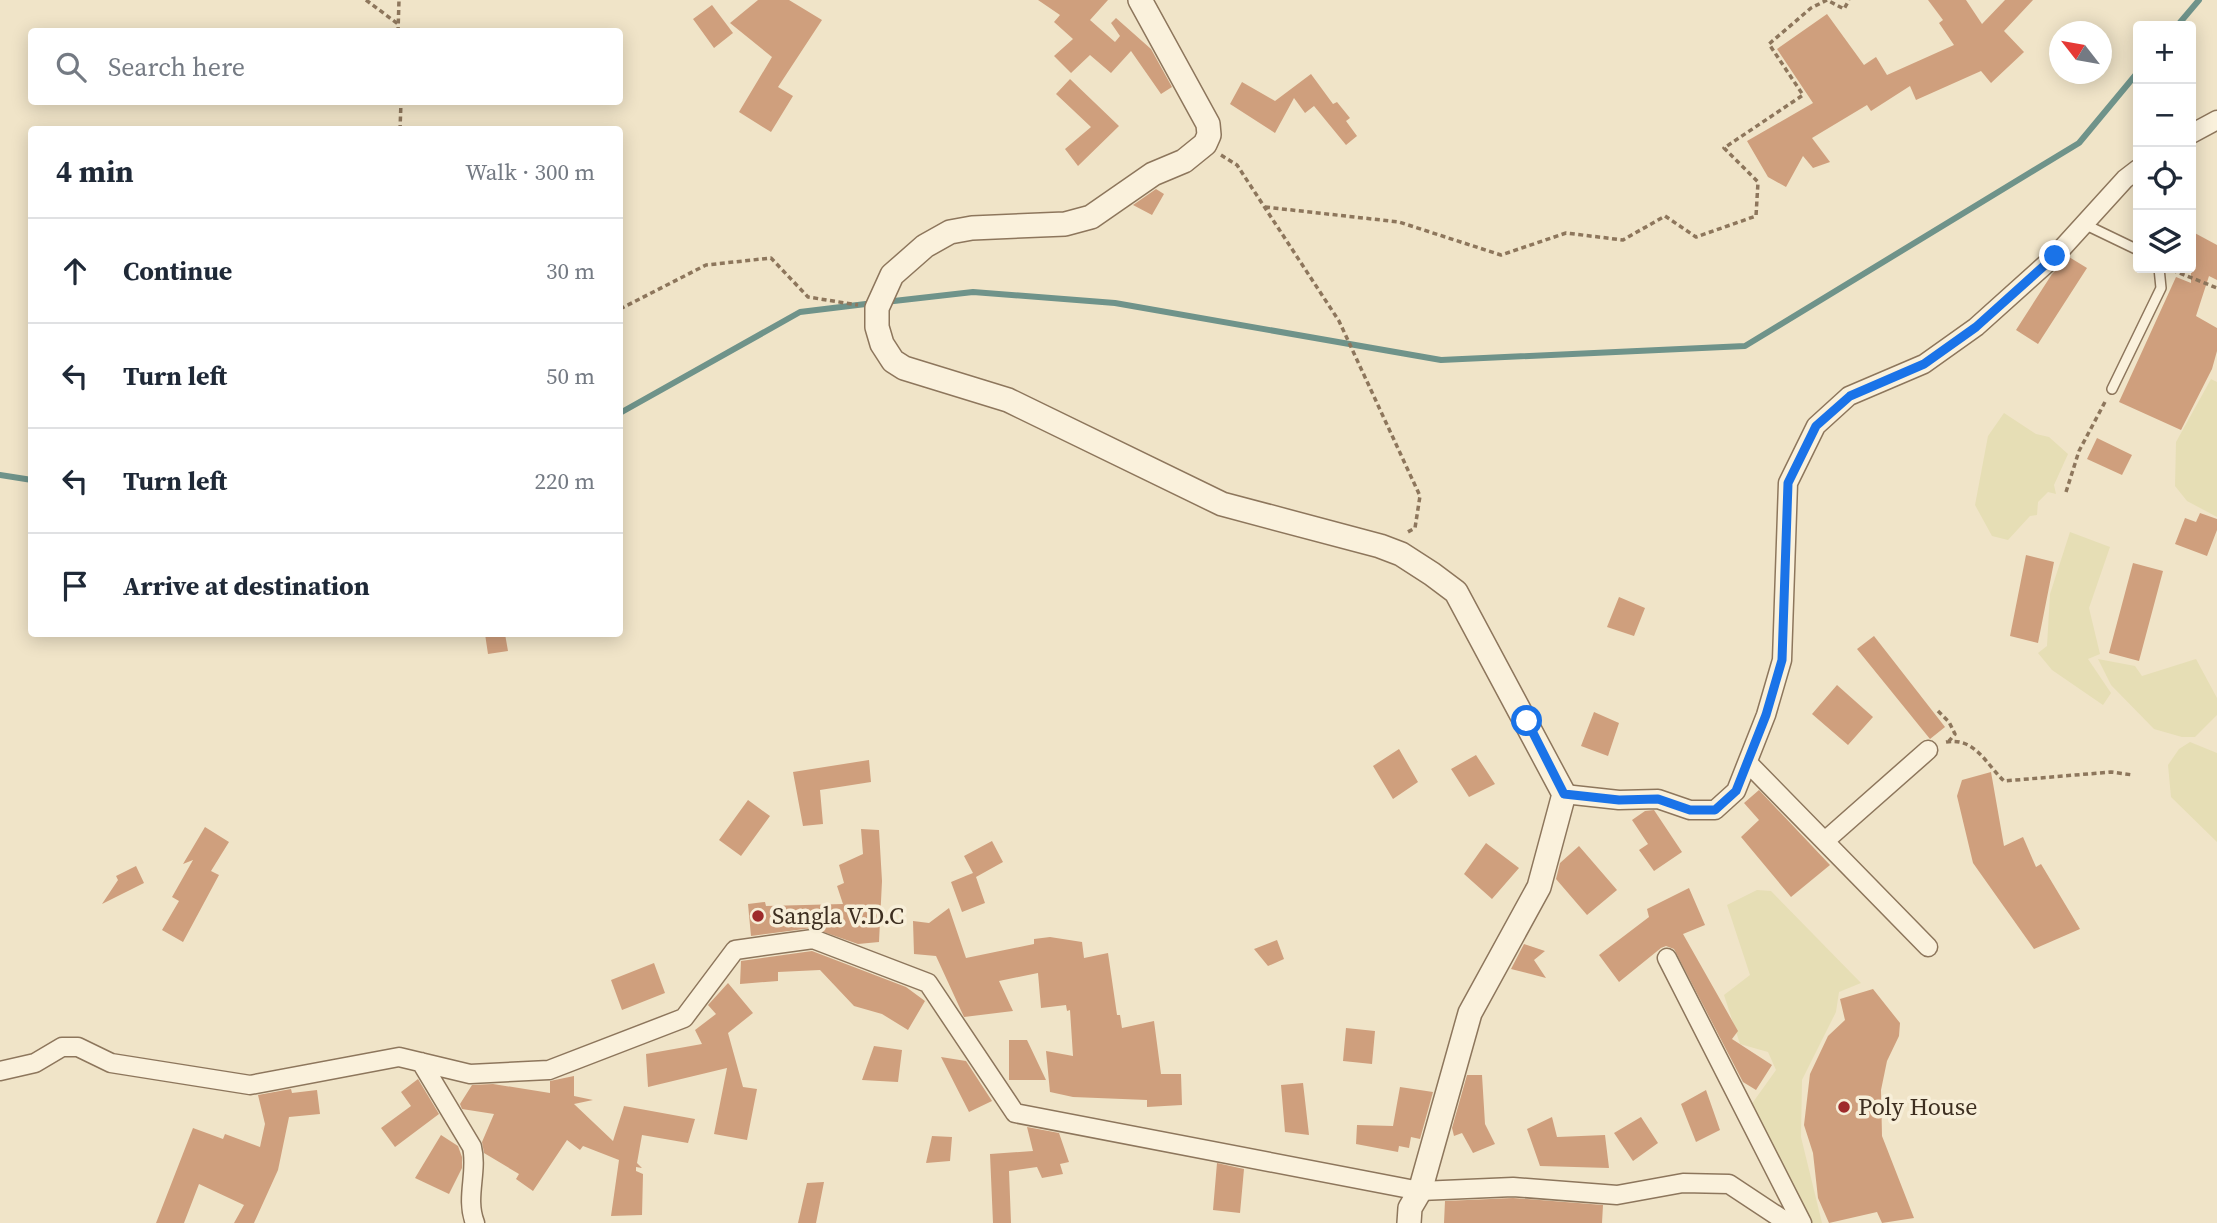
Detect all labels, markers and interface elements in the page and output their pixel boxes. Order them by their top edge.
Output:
north arrow [2049,21,2112,84]
map controls [2133,21,2196,273]
button: + [2133,21,2196,84]
search box [28,28,623,105]
icon: search [52,48,90,86]
text: Search here [108,49,245,85]
button: − [2133,84,2196,147]
button: locate [2133,147,2196,210]
text: 4 min [56,151,134,192]
text: Walk · 300 m [465,156,595,188]
button: layers [2133,210,2196,273]
route end [2039,240,2070,271]
icon: ahead [56,252,94,290]
text: Continue [123,253,232,289]
text: 30 m [546,255,595,287]
icon: left [56,357,94,395]
text: Turn left [123,358,227,394]
text: 50 m [546,360,595,392]
icon: left [56,462,94,500]
text: Turn left [123,463,227,499]
text: 220 m [534,465,595,497]
icon: arrive [56,567,94,605]
text: Arrive at destination [123,568,370,604]
route start [1511,705,1542,736]
place label: Sangla V.D.C [772,899,904,932]
marker: Sangla V.D.C [750,908,766,924]
place label: Poly House [1858,1090,1977,1123]
marker: Poly House [1836,1099,1852,1115]

